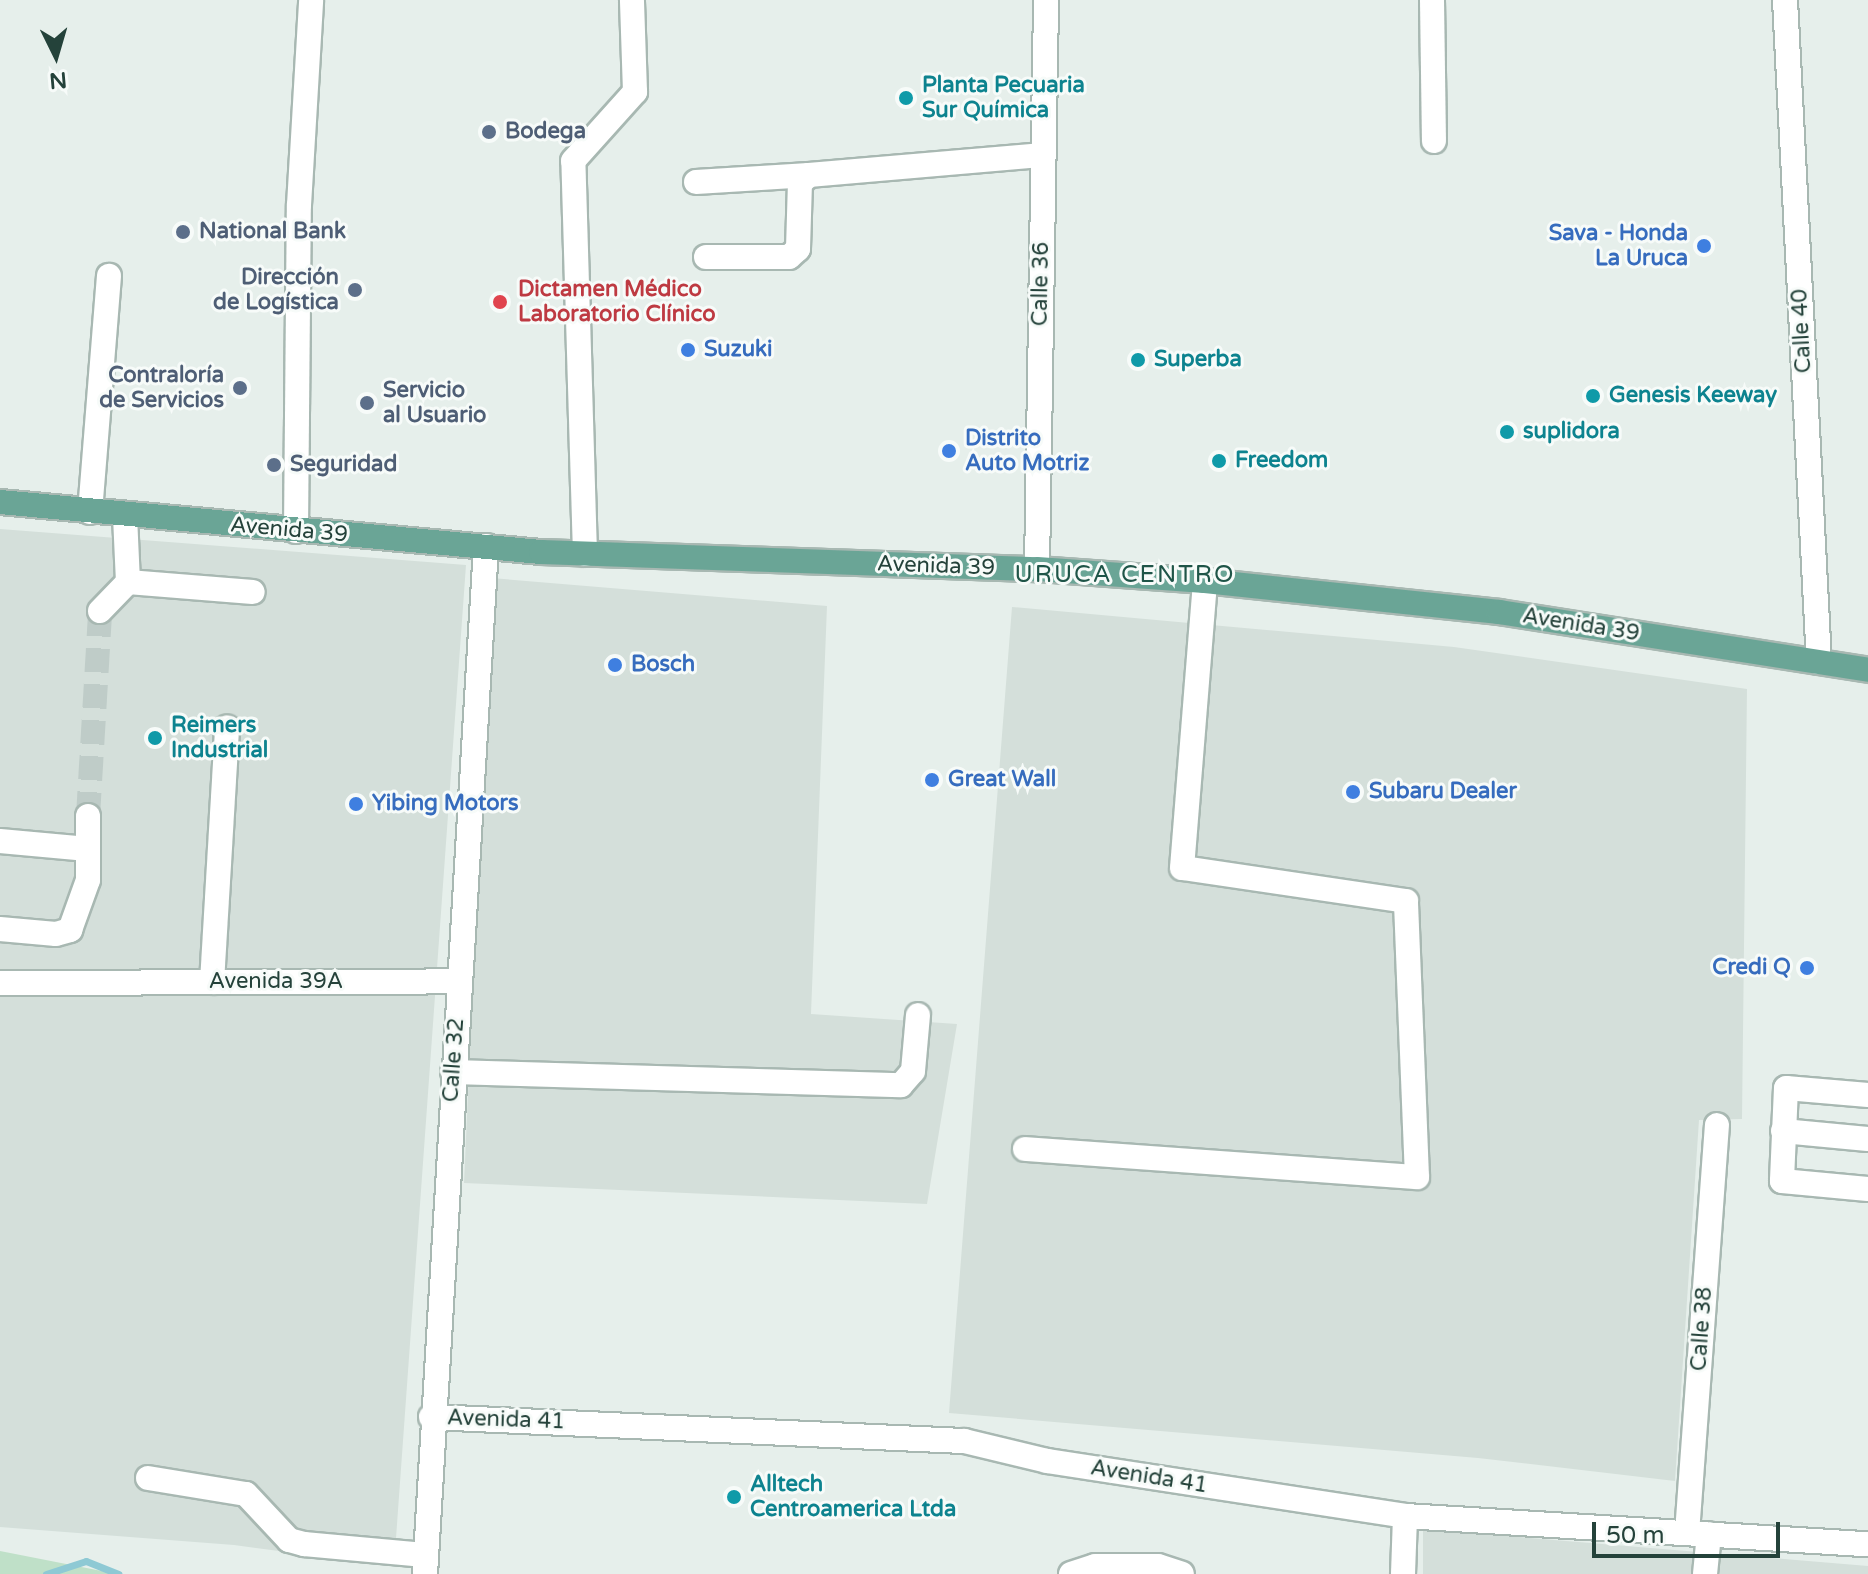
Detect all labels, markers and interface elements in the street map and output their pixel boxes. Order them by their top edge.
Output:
north arrow [16,16,96,96]
text: N [48,66,68,94]
place label: Planta Pecuaria Sur Química [922,72,1085,124]
marker: Planta Pecuaria Sur Química [897,89,915,107]
place label: Bodega [505,119,586,145]
marker: Bodega [480,123,498,141]
place label: National Bank [199,219,346,245]
place label: Sava - Honda La Uruca [1549,220,1688,272]
marker: National Bank [174,223,192,241]
marker: Sava - Honda La Uruca [1695,237,1713,255]
street label: Calle 36 [1027,242,1055,326]
place label: Dirección de Logística [213,264,339,316]
place label: Dictamen Médico Laboratorio Clínico [518,276,716,328]
marker: Dirección de Logística [346,281,364,299]
street label: Calle 40 [1787,288,1817,374]
marker: Dictamen Médico Laboratorio Clínico [489,291,511,313]
place label: Suzuki [704,337,773,363]
marker: Suzuki [679,341,697,359]
place label: Superba [1154,347,1242,373]
marker: Superba [1129,351,1147,369]
place label: Contraloría de Servicios [99,362,224,414]
place label: Servicio al Usuario [383,377,486,428]
marker: Contraloría de Servicios [231,379,249,397]
place label: Genesis Keeway [1609,383,1777,409]
marker: Genesis Keeway [1584,387,1602,405]
marker: Servicio al Usuario [358,394,376,412]
place label: suplidora [1523,419,1620,445]
marker: suplidora [1498,423,1516,441]
place label: Distrito Auto Motriz [965,425,1089,476]
marker: Distrito Auto Motriz [940,442,958,460]
place label: Freedom [1235,448,1328,474]
place label: Seguridad [290,452,397,478]
marker: Freedom [1210,452,1228,470]
marker: Seguridad [265,456,283,474]
street label: Avenida 39 [229,512,349,548]
street label: Avenida 39 [877,551,995,581]
district label: URUCA CENTRO [1015,561,1235,589]
street label: Avenida 39 [1521,603,1641,647]
place label: Bosch [631,652,695,678]
marker: Bosch [606,656,624,674]
place label: Reimers Industrial [171,712,268,764]
marker: Reimers Industrial [146,729,164,747]
place label: Great Wall [948,767,1056,793]
marker: Great Wall [923,771,941,789]
place label: Subaru Dealer [1369,779,1517,805]
marker: Subaru Dealer [1344,783,1362,801]
place label: Yibing Motors [372,791,519,817]
marker: Yibing Motors [347,795,365,813]
place label: Credi Q [1712,955,1791,981]
marker: Credi Q [1798,959,1816,977]
street label: Avenida 39A [209,969,343,995]
street label: Calle 32 [438,1017,470,1103]
street label: Calle 38 [1686,1286,1718,1372]
street label: Avenida 41 [447,1405,565,1435]
street label: Avenida 41 [1089,1455,1209,1499]
place label: Alltech Centroamerica Ltda [750,1471,956,1522]
marker: Alltech Centroamerica Ltda [725,1488,743,1506]
scale bar [1596,1506,1784,1556]
text: 50 m [1606,1521,1664,1550]

